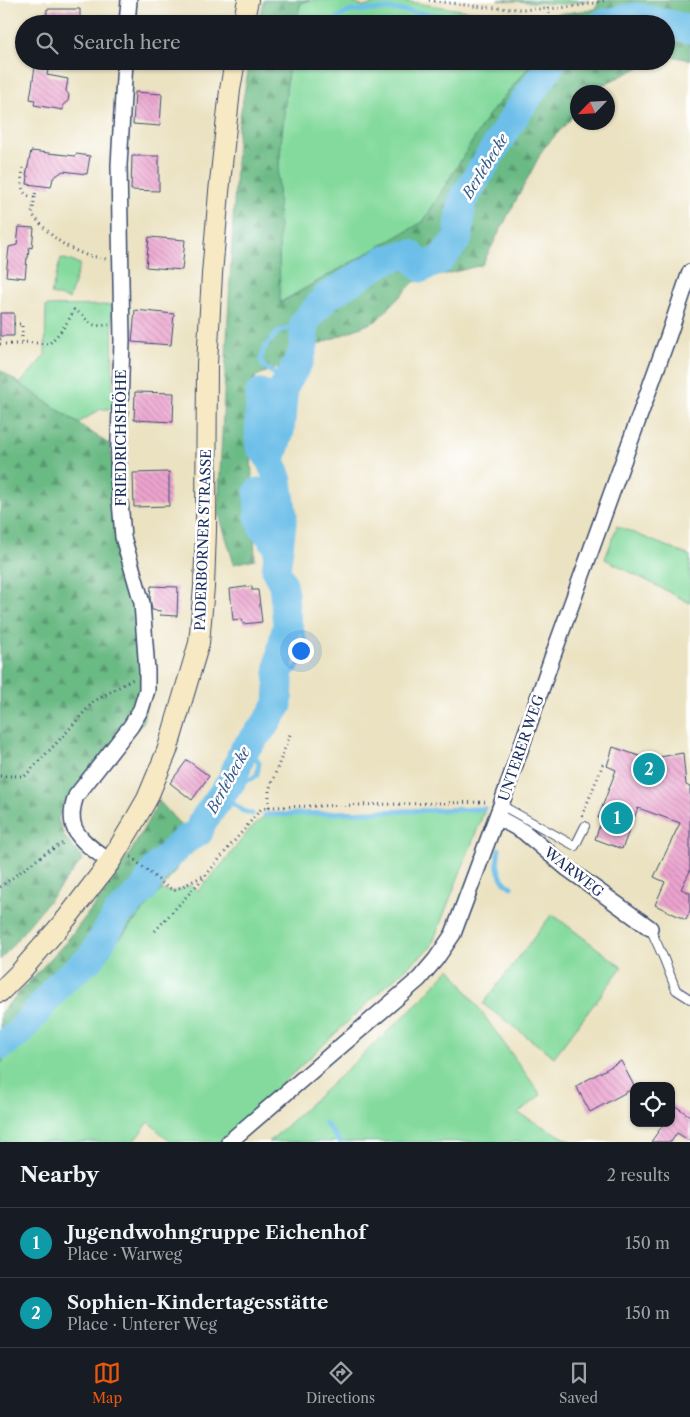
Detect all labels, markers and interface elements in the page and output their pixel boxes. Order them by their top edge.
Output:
search box [15,15,675,70]
icon: search [33,29,61,57]
text: Search here [73,31,181,54]
north arrow [570,85,615,130]
water label: Berlebecke [457,129,513,203]
street label: FRIEDRICHSHÖHE [112,370,130,506]
street label: PADERBORNER STRASSE [191,449,215,631]
your location [288,638,314,664]
street label: UNTERER WEG [494,692,548,804]
water label: Berlebecke [202,743,254,817]
pin: 2 [633,750,665,788]
pin: 1 [601,799,633,837]
street label: WARWEG [540,843,607,901]
map controls [630,1082,675,1127]
button: locate [630,1082,675,1127]
text: Nearby [20,1162,99,1187]
text: 2 results [607,1165,670,1185]
text: Jugendwohngruppe Eichenhof [67,1221,366,1244]
text: 1 [32,1233,40,1253]
text: 150 m [625,1233,670,1253]
text: Place · Warweg [67,1244,182,1264]
text: Sophien-Kindertagesstätte [67,1291,328,1314]
text: 2 [31,1303,41,1323]
text: 150 m [625,1303,670,1323]
text: Place · Unterer Weg [67,1314,217,1334]
tab: Map [92,1359,122,1407]
tab: Directions [306,1359,375,1407]
tab: Saved [559,1359,598,1407]

